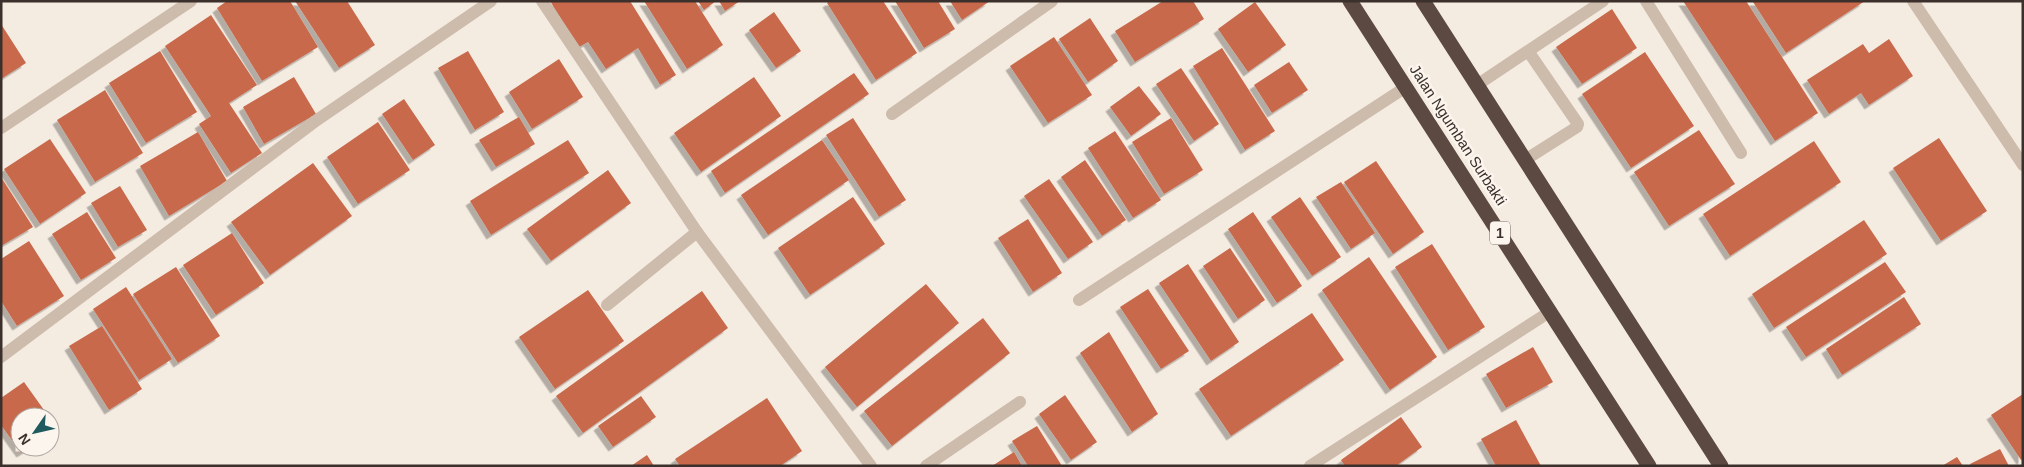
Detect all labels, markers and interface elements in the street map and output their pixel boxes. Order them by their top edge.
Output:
street label: Jalan Ngumban Surbakti [1407,61,1510,208]
road number: 1 [1490,222,1510,244]
north arrow [10,407,60,457]
text: N [15,431,34,448]

